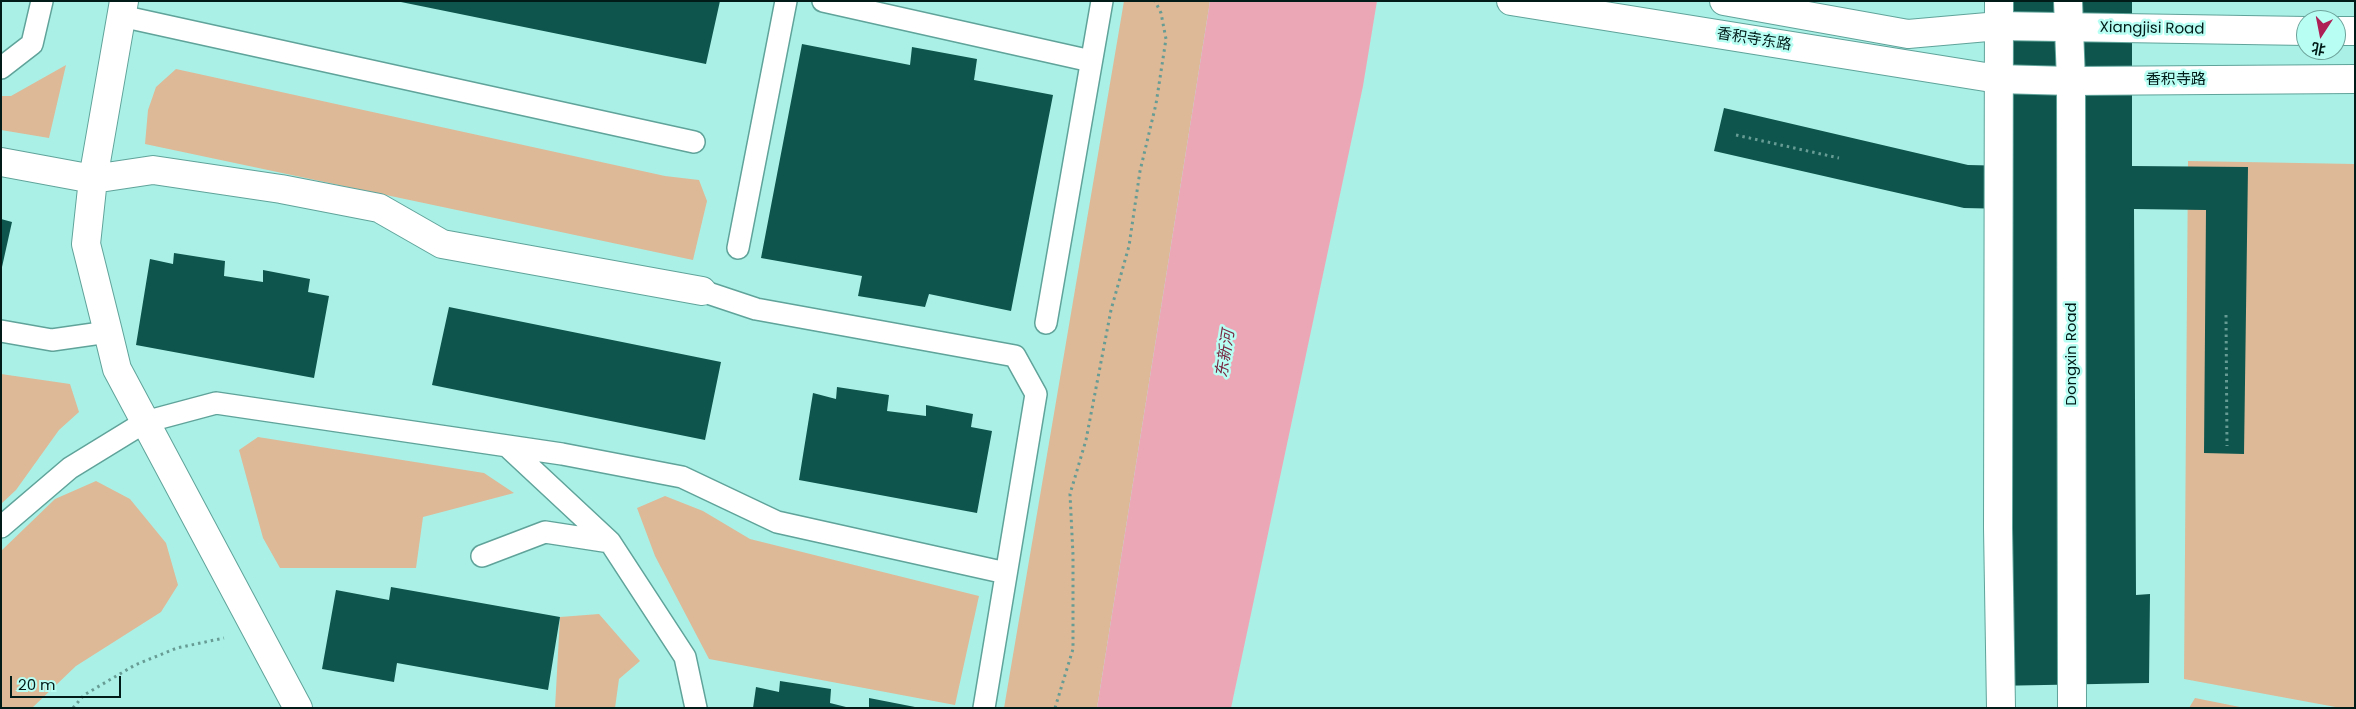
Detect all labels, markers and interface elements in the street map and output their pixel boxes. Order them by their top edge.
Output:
north arrow [2296,10,2346,60]
street label: Xiangjisi Road [2099,19,2205,39]
street label: 香积寺东路 [1716,25,1792,55]
text: 北 [2310,38,2327,60]
street label: 香积寺路 [2146,71,2206,89]
street label: Dongxin Road [2063,302,2081,406]
water label: 东新河 [1213,329,1239,379]
scale bar [12,666,124,698]
text: 20 m [18,674,56,695]

